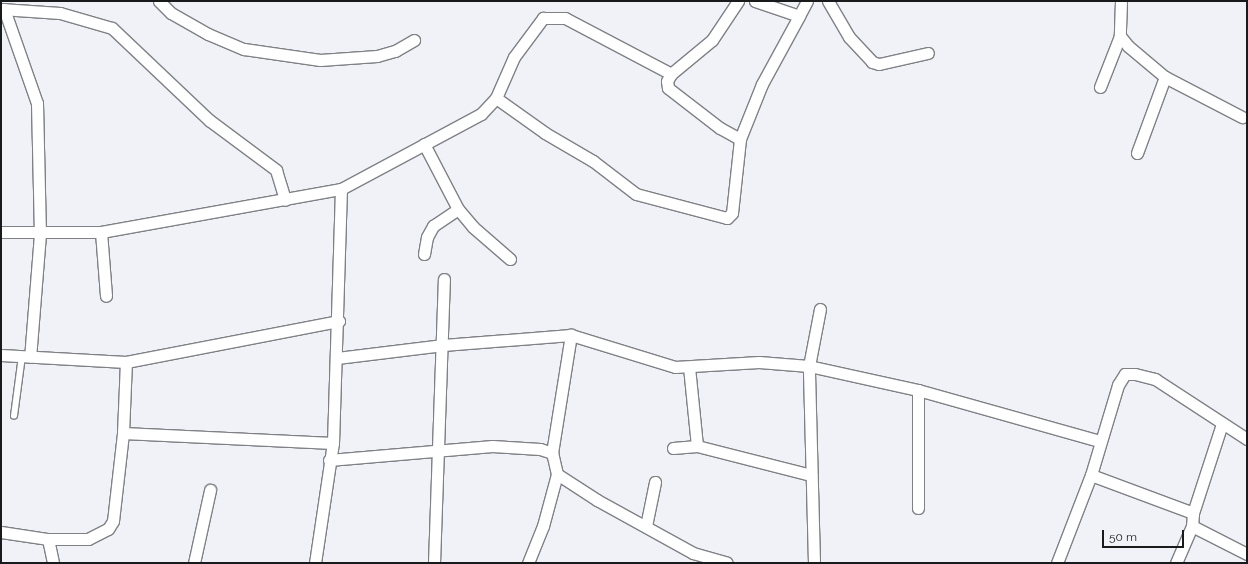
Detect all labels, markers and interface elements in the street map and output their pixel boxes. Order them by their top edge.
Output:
scale bar [1104,522,1186,548]
text: 50 m [1109,530,1137,544]

